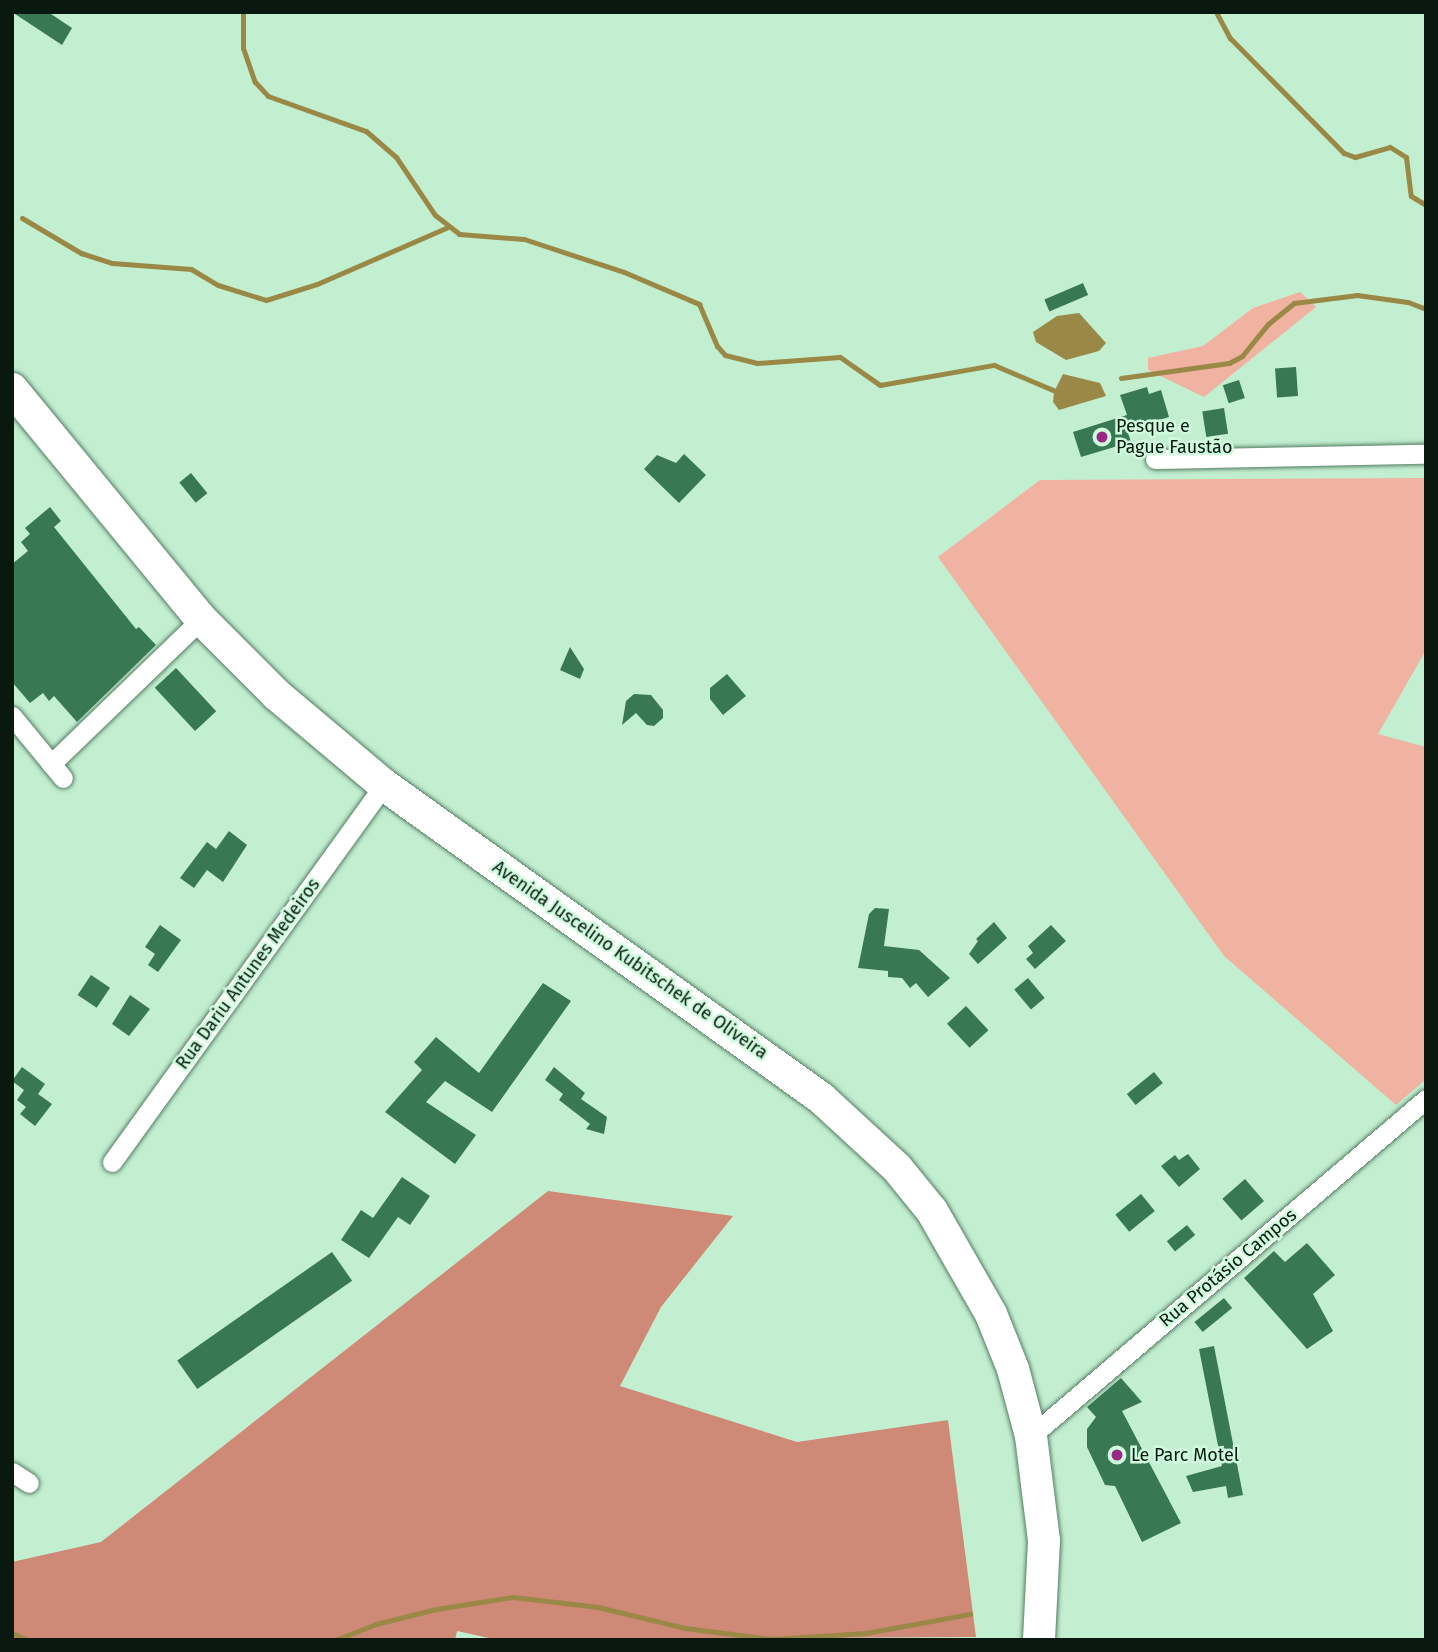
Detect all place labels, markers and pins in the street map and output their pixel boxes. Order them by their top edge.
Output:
place label: Pesque e Pague Faustão [1116,416,1232,458]
marker: Pesque e Pague Faustão [1094,429,1110,445]
place label: Le Parc Motel [1131,1444,1239,1466]
marker: Le Parc Motel [1109,1447,1125,1463]

